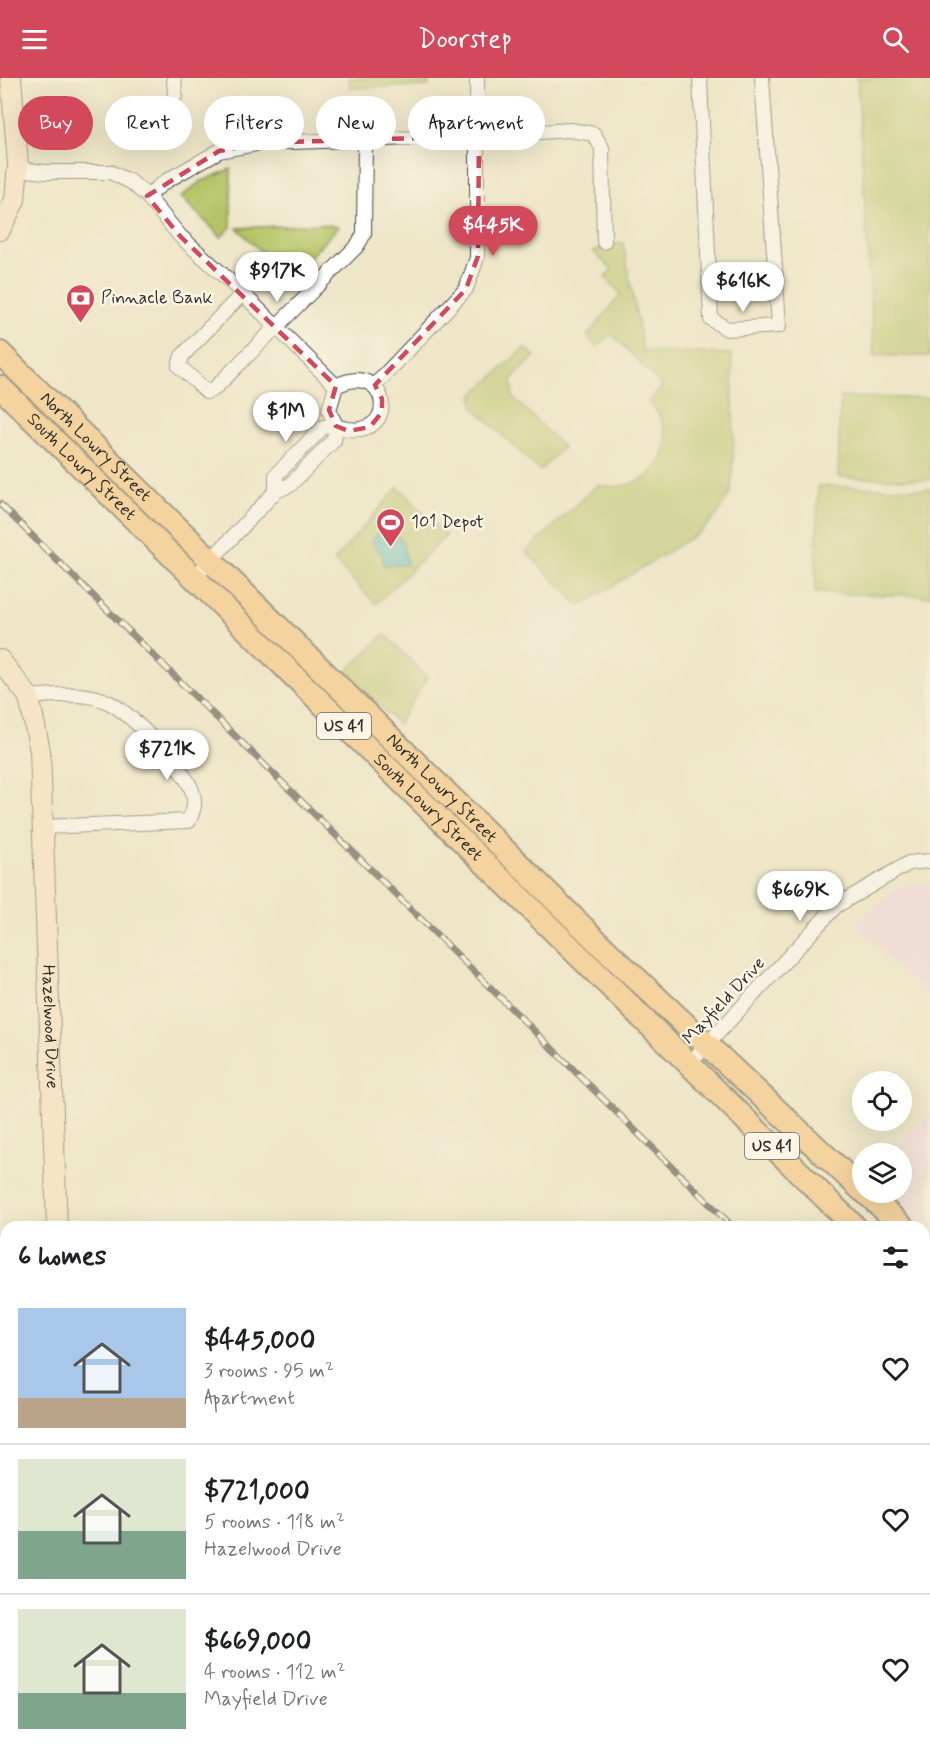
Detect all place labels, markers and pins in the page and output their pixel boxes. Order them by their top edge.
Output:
pin: $445K [451,206,535,257]
pin: $917K [235,252,319,303]
pin: $616K [701,262,785,313]
bank icon: Pinnacle Bank [64,282,96,324]
place label: Pinnacle Bank [101,286,213,310]
pin: $1M [257,392,315,443]
sports icon: 101 Depot [374,506,406,548]
place label: 101 Depot [411,510,484,534]
pin: $721K [125,730,209,781]
pin: $669K [758,871,842,922]

